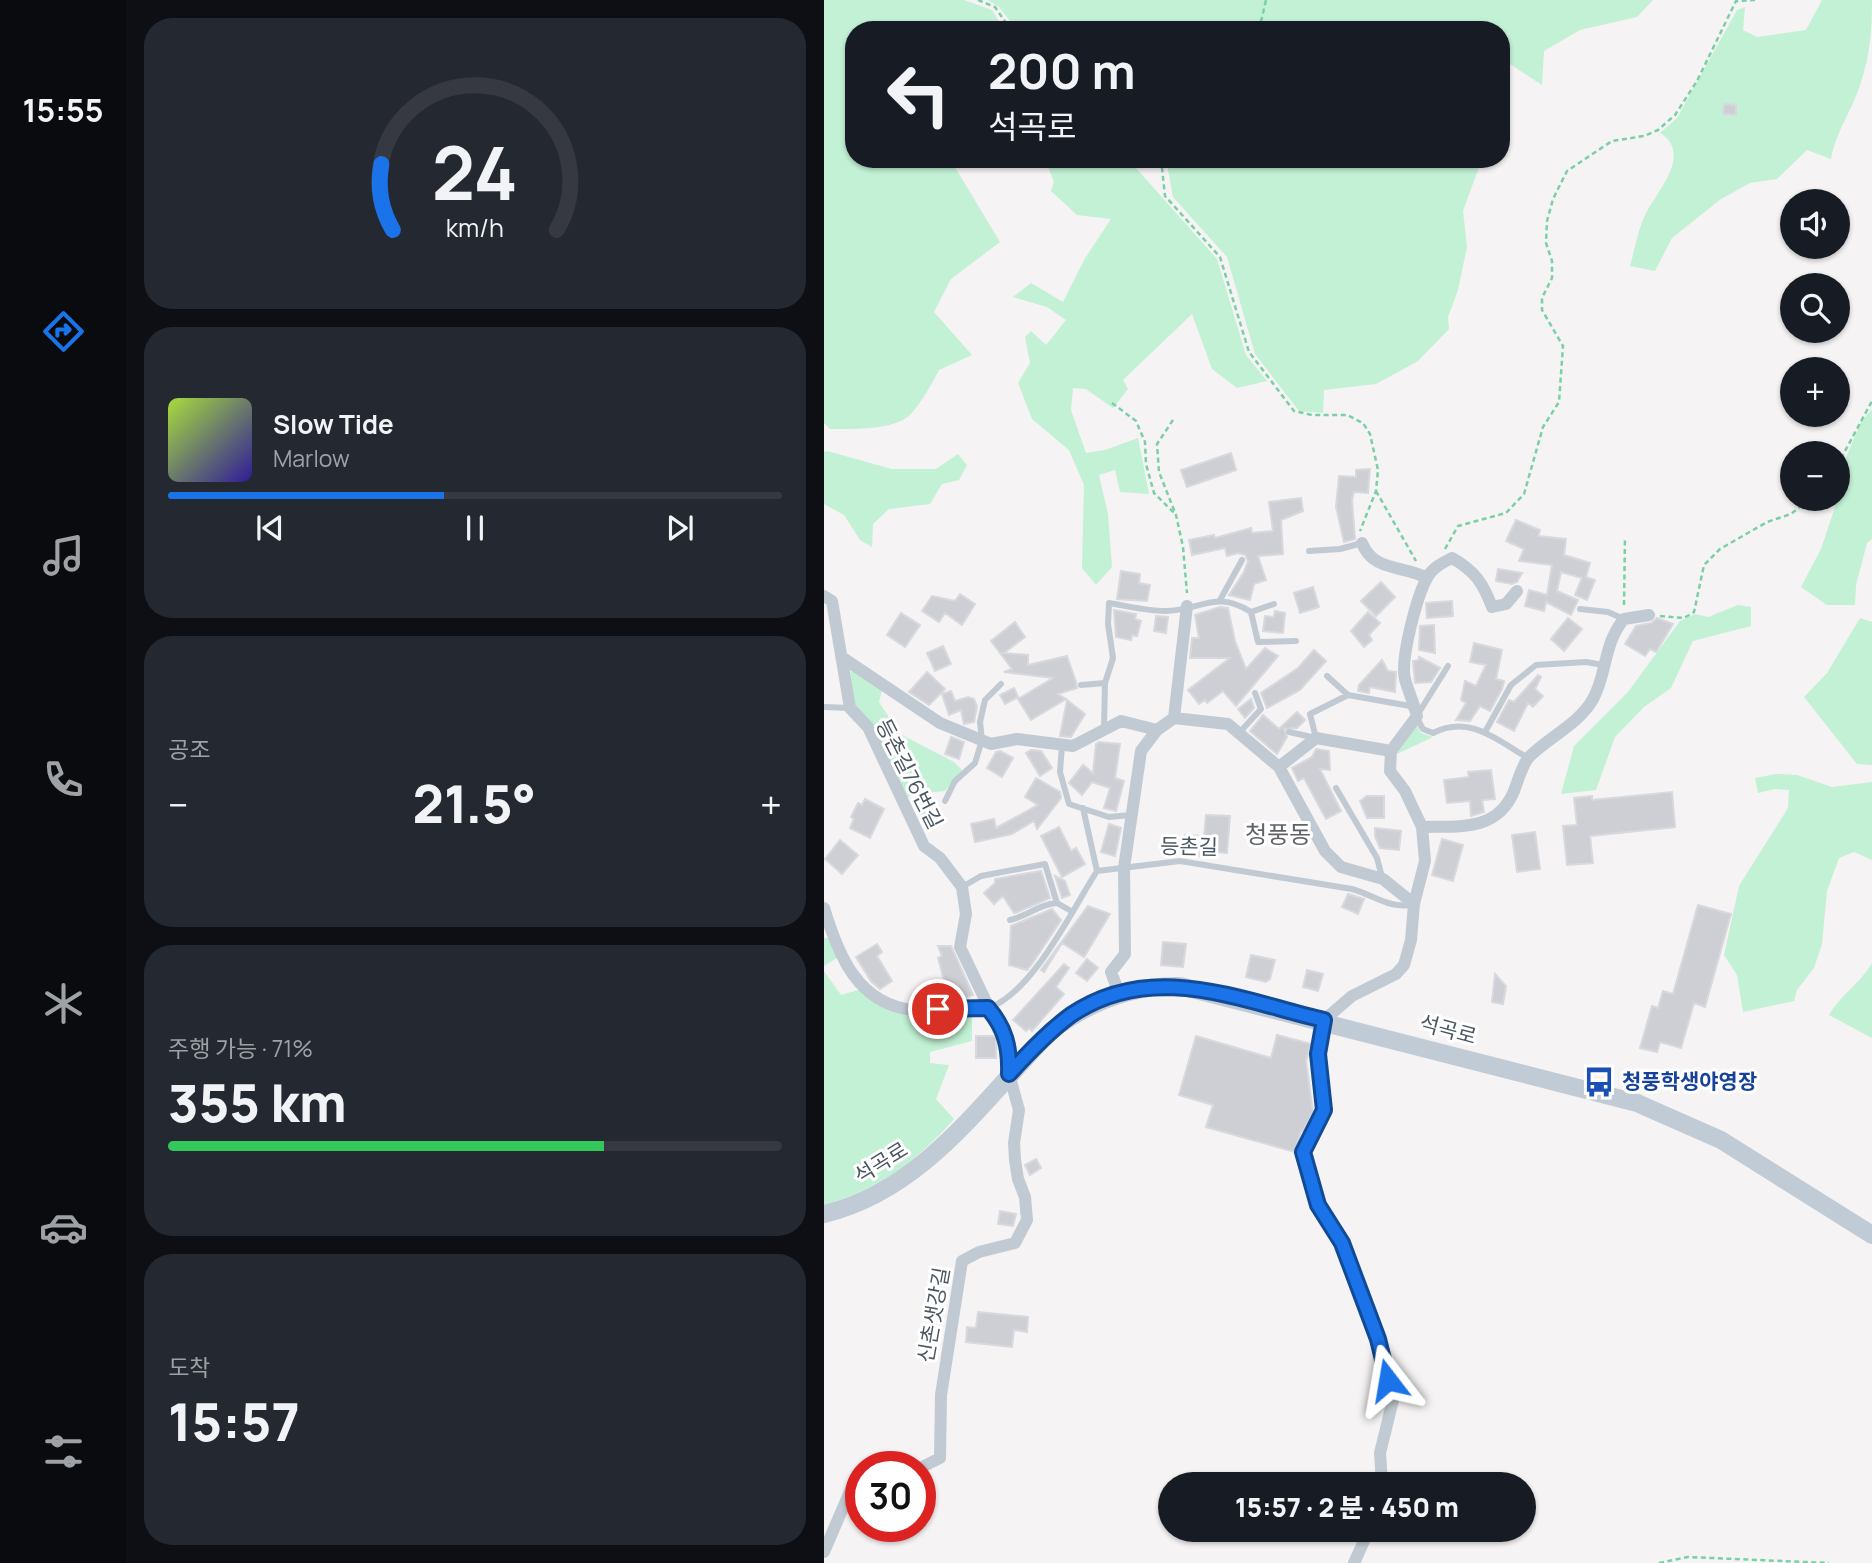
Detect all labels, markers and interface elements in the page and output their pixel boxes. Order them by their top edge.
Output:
text: 200 m [988,37,1136,104]
icon: left [873,49,964,140]
text: 15:55 [22,88,104,132]
text: 석곡로 [988,104,1076,148]
text: 24 [432,122,518,222]
map controls [1780,189,1850,511]
button: sound [1780,189,1850,259]
text: km/h [446,209,504,244]
button: search [1780,273,1850,343]
icon: directions [39,307,88,356]
button: + [1780,357,1850,427]
text: Slow Tide [273,406,394,442]
button: − [1780,441,1850,511]
text: Marlow [273,442,350,474]
icon: previous [251,509,289,547]
icon: pause [456,509,494,547]
icon: next [661,509,699,547]
icon: music [39,531,88,580]
street label: 등촌길76번길 [870,714,950,833]
text: 공조 [168,733,210,765]
icon: phone [39,755,88,804]
text: 21.5° [413,768,536,839]
text: − [168,778,189,830]
text: + [760,778,782,830]
district label: 청풍동 [1245,817,1311,850]
street label: 등촌길 [1160,831,1218,861]
icon: climate [39,979,88,1028]
pin [908,979,968,1039]
icon: arrive [919,990,957,1028]
street label: 석곡로 [1417,1008,1480,1050]
text: 주행 가능 · 71% [168,1032,313,1064]
bus stop icon: 청풍학생야영장 [1582,1065,1616,1099]
text: 355 km [168,1067,347,1138]
place label: 청풍학생야영장 [1622,1067,1757,1095]
street label: 석곡로 [848,1135,912,1189]
icon: car [39,1203,88,1252]
street label: 신촌샛강길 [911,1265,955,1365]
position arrow [1351,1343,1425,1417]
text: 도착 [168,1351,210,1383]
text: 15:57 [168,1386,300,1457]
icon: filters [39,1427,88,1476]
speed limit sign: 30 [845,1451,936,1542]
text: 15:57 · 2 분 · 450 m [1235,1489,1459,1525]

